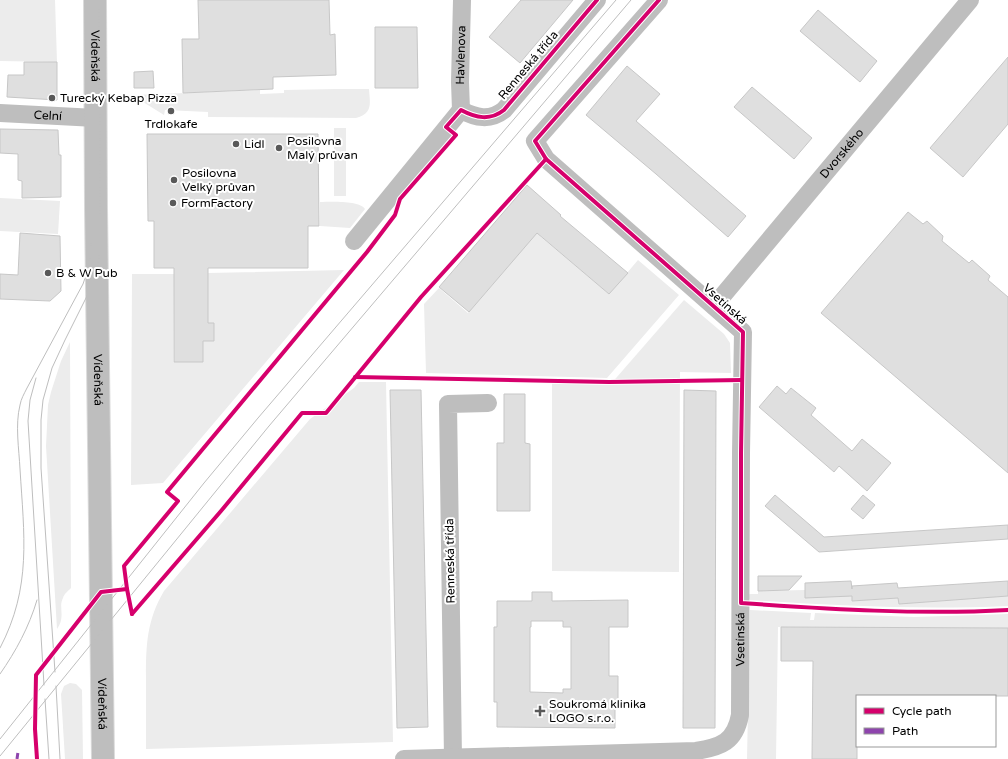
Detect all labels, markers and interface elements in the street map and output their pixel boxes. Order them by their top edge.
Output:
street label: Havlenova [453,25,468,85]
street label: Renneská třída [495,28,561,102]
street label: Vídeňská [88,30,102,82]
place label: Turecký Kebap Pizza [60,91,177,105]
marker: Turecký Kebap Pizza [47,93,57,103]
marker: Trdlokafe [166,106,176,116]
street label: Celní [33,108,62,123]
place label: Trdlokafe [145,117,198,131]
street label: Dvorského [817,126,867,181]
place label: Posilovna Malý průvan [287,134,358,162]
place label: Lidl [244,137,264,151]
marker: Lidl [231,139,241,149]
marker: Posilovna Malý průvan [274,143,284,153]
place label: Posilovna Velký průvan [182,166,255,194]
marker: Posilovna Velký průvan [169,175,179,185]
place label: FormFactory [181,196,253,210]
marker: FormFactory [168,198,178,208]
place label: B & W Pub [56,266,117,280]
marker: B & W Pub [43,268,53,278]
street label: Vsetínská [700,281,750,327]
street label: Vídeňská [91,354,106,406]
street label: Renneská třída [442,518,458,604]
street label: Vsetínská [733,612,747,666]
street label: Vídeňská [95,678,110,730]
legend [856,695,996,747]
place label: Soukromá klinika LOGO s.r.o. [549,697,646,725]
text: Cycle path [892,704,951,718]
marker: Soukromá klinika LOGO s.r.o. [534,705,546,717]
text: Path [892,724,918,738]

